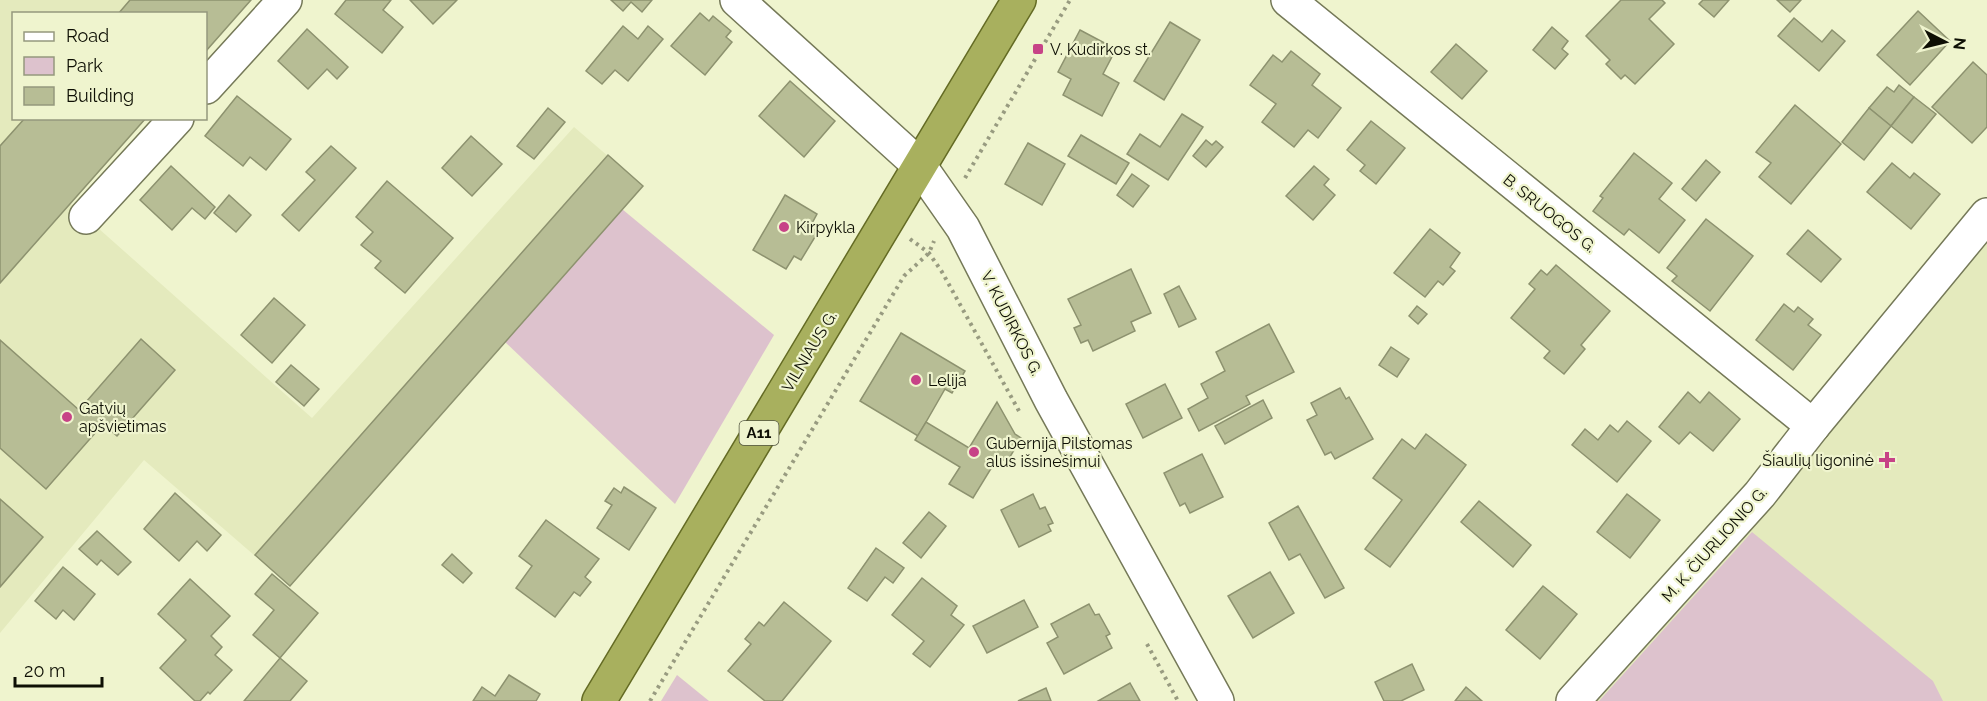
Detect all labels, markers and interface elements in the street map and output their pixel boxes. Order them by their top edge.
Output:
legend [12,12,207,120]
north arrow [1915,12,1975,72]
text: Road [66,25,109,46]
text: N [1949,37,1970,51]
place label: V. Kudirkos st. [1050,40,1151,59]
marker: V. Kudirkos st. [1031,42,1045,56]
text: Park [66,55,103,76]
text: Building [66,85,134,106]
street label: B. SRUOGOS G. [1500,170,1600,257]
place label: Kirpykla [796,218,855,237]
marker: Kirpykla [777,220,791,234]
street label: V. KUDIRKOS G. [977,268,1046,379]
street label: VILNIAUS G. [778,307,841,395]
place label: Lelija [928,371,967,390]
marker: Lelija [909,373,923,387]
place label: Gatvių apšvietimas [79,399,167,436]
marker: Gatvių apšvietimas [60,410,74,424]
road number: A11 [740,421,778,445]
place label: Gubernija Pilstomas alus išsinešimui [986,434,1133,471]
marker: Gubernija Pilstomas alus išsinešimui [967,445,981,459]
place label: Šiaulių ligoninė [1762,450,1874,470]
marker: Šiaulių ligoninė [1878,451,1896,469]
street label: M. K. ČIURLIONIO G. [1657,482,1771,606]
scale bar [15,650,102,688]
text: 20 m [24,660,66,681]

